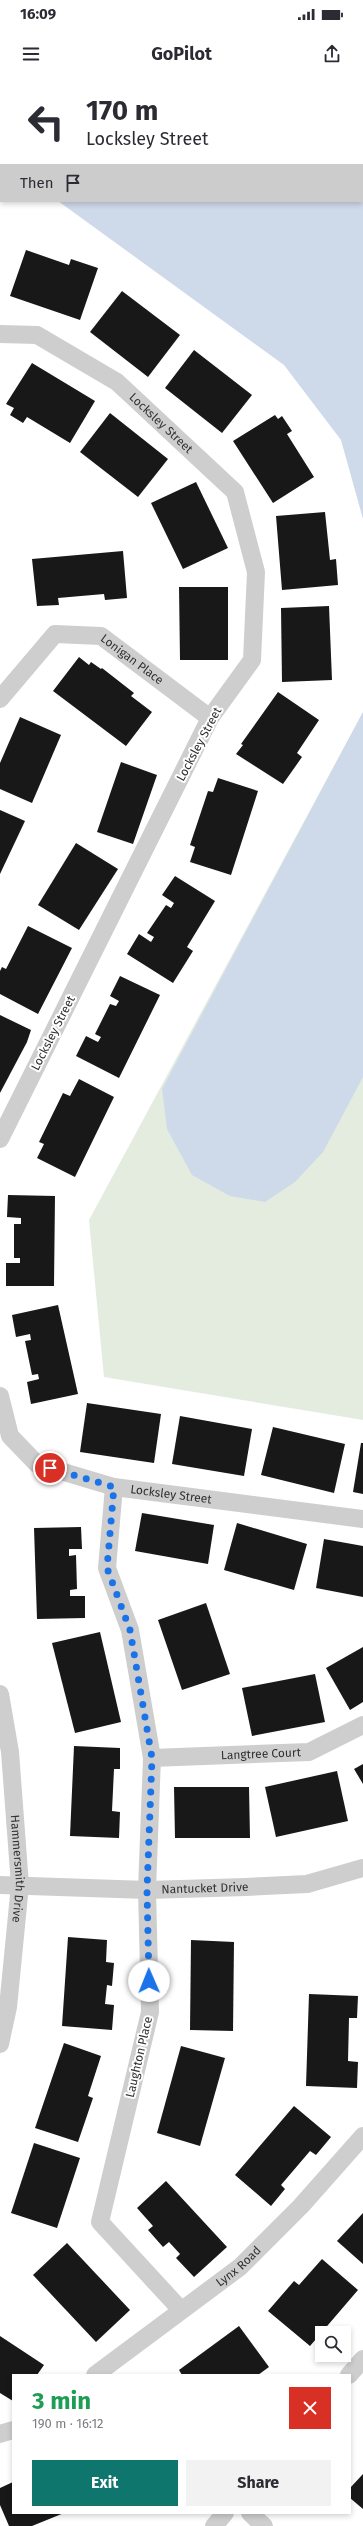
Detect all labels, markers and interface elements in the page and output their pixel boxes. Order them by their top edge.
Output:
text: 16:09 [20,5,56,23]
icon: menu [20,43,42,65]
text: GoPilot [151,43,212,65]
icon: share [321,43,343,65]
text: 170 m [86,94,158,127]
icon: left [20,96,72,148]
text: Locksley Street [86,128,209,150]
icon: arrive [62,172,84,194]
text: Then [20,174,54,192]
street label: Locksley Street [126,390,196,457]
street label: Lonigan Place [98,631,166,687]
street label: Locksley Street [174,704,225,783]
street label: Locksley Street [28,993,78,1073]
pin [33,1451,67,1485]
icon: arrive [39,1457,61,1479]
street label: Locksley Street [130,1482,213,1507]
street label: Langtree Court [221,1745,302,1762]
street label: Hammersmith Drive [8,1814,27,1923]
street label: Nantucket Drive [161,1880,249,1897]
position arrow [128,1960,170,2002]
street label: Laughton Place [123,2015,155,2099]
street label: Lynx Road [213,2243,264,2289]
map controls [315,2326,351,2362]
button: search [315,2326,351,2362]
text: 3 min [32,2387,91,2415]
button: close [289,2387,331,2429]
text: 190 m · 16:12 [32,2416,104,2431]
button: Exit [32,2460,178,2506]
button: Share [186,2460,331,2506]

